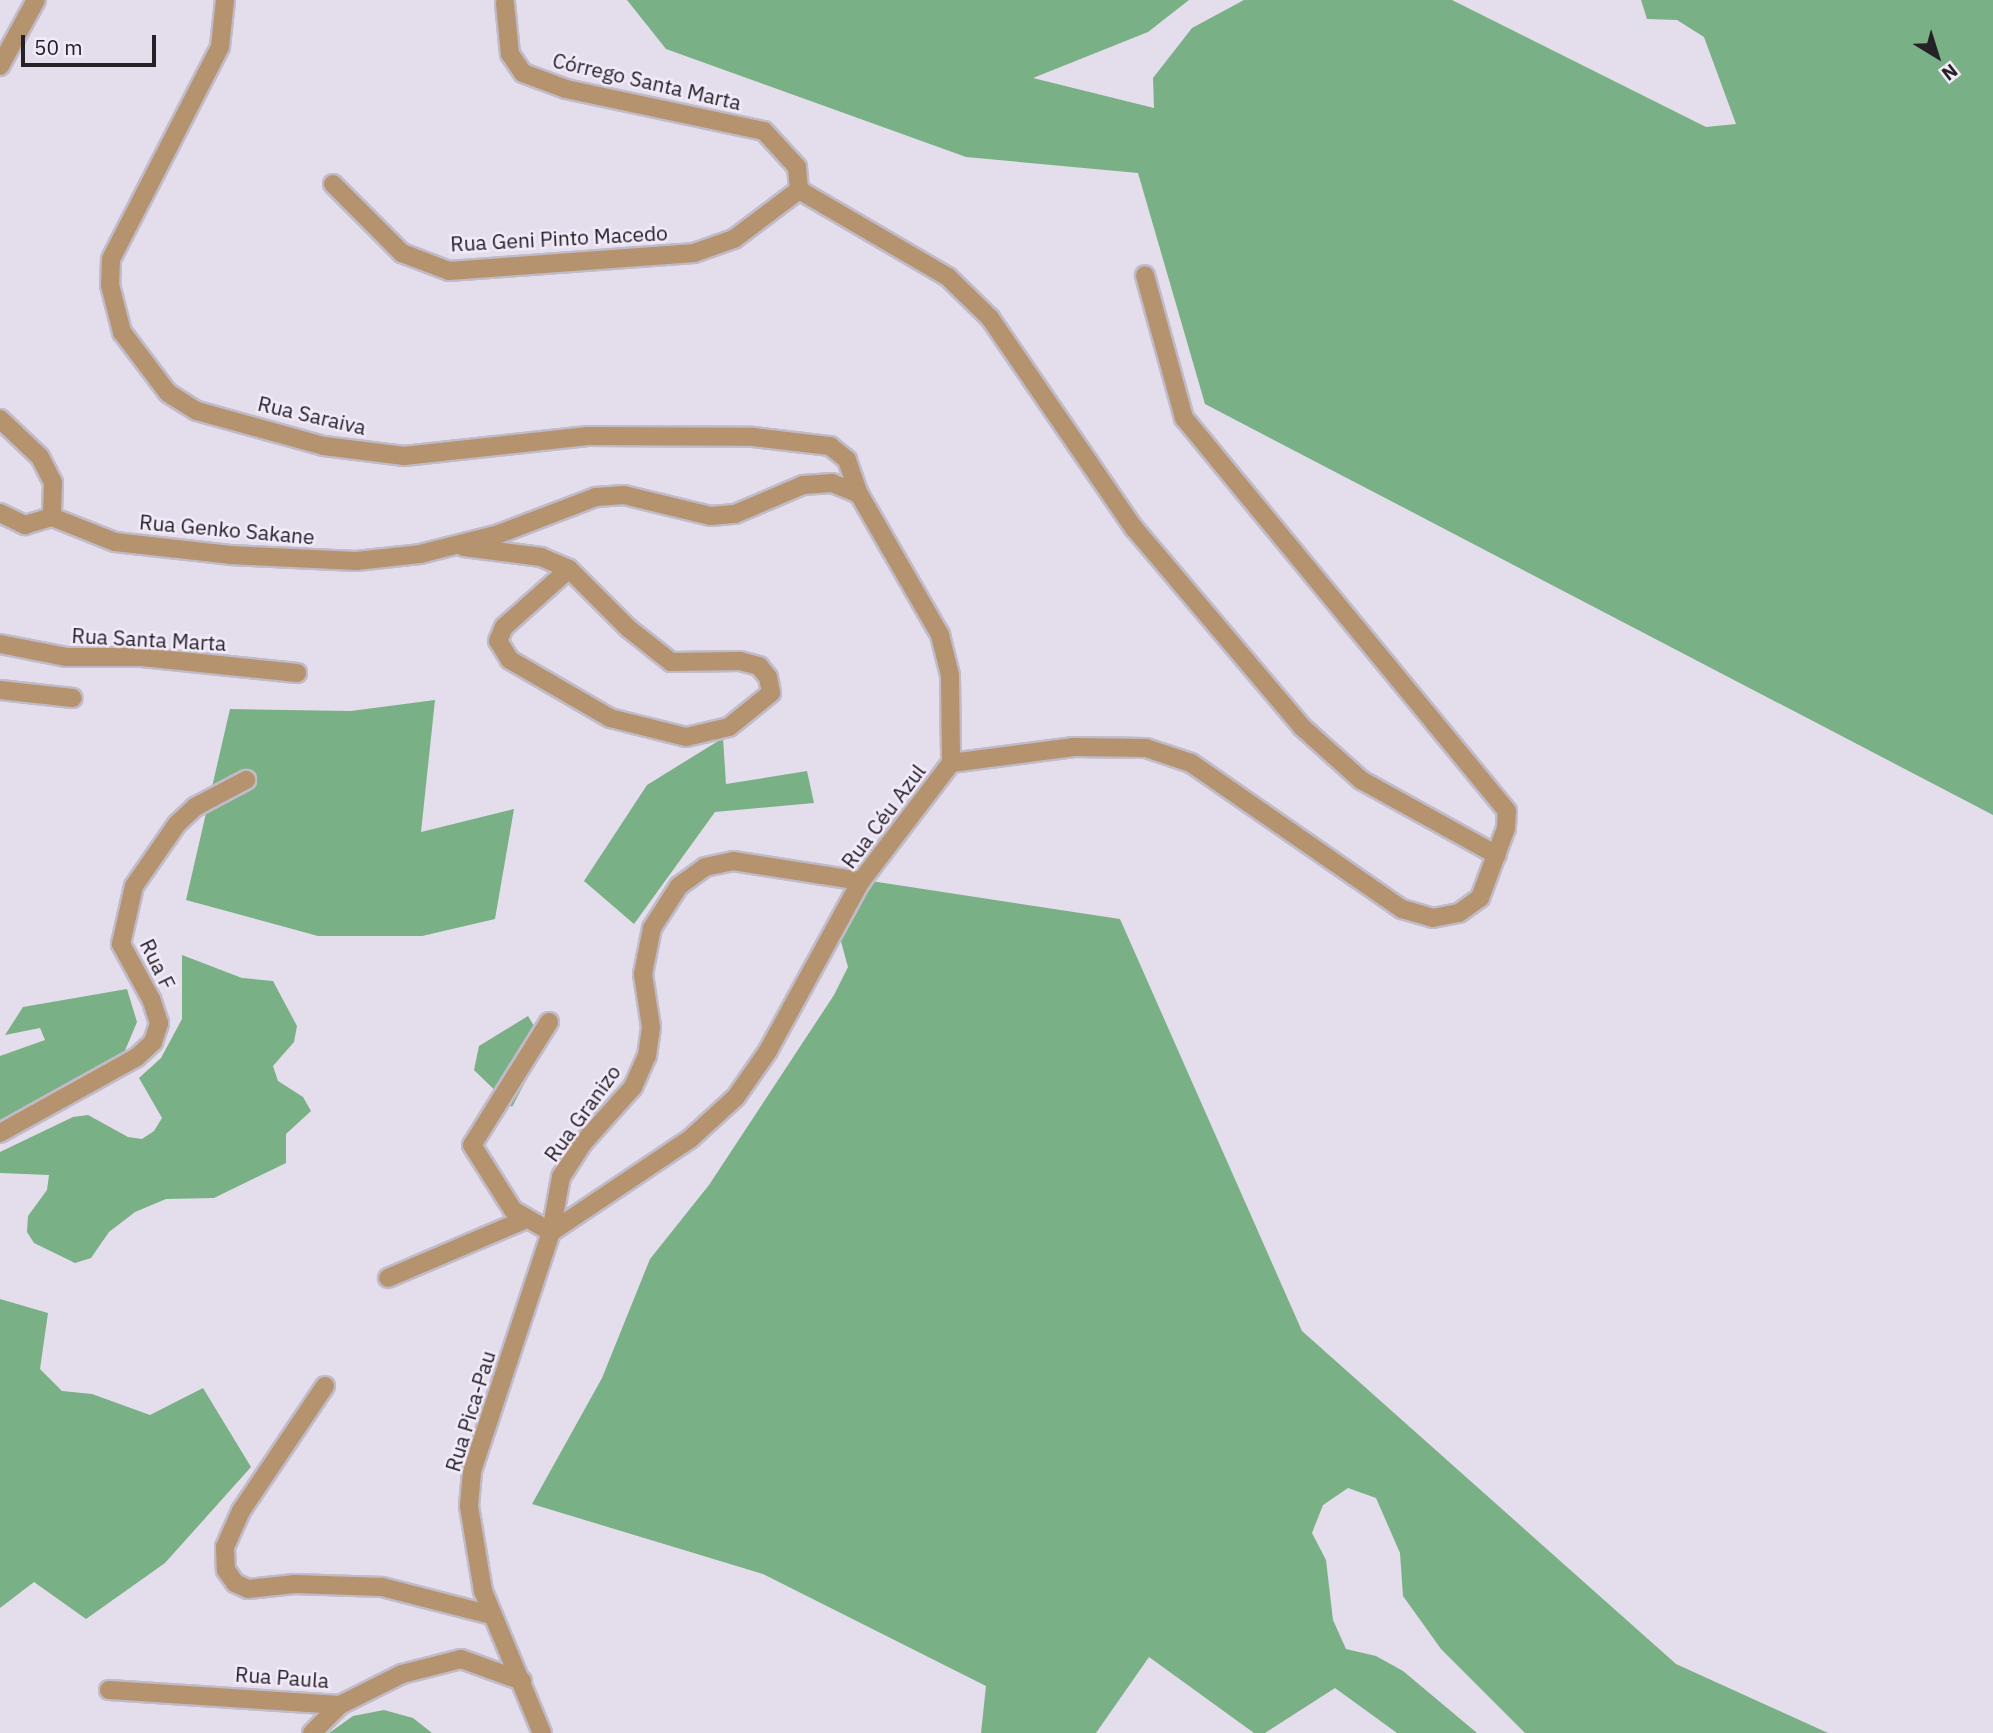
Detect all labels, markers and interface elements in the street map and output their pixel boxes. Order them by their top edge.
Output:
scale bar [24,21,159,65]
north arrow [1902,21,1972,91]
text: 50 m [34,33,83,61]
street label: Córrego Santa Marta [550,47,744,115]
text: N [1937,59,1963,86]
street label: Rua Geni Pinto Macedo [450,220,668,256]
street label: Rua Saraiva [255,390,369,440]
street label: Rua Genko Sakane [138,509,316,549]
street label: Rua Santa Marta [71,622,227,656]
street label: Rua Céu Azul [836,759,930,873]
street label: Rua F [135,935,181,993]
street label: Rua Granizo [538,1060,626,1166]
street label: Rua Pica-Pau [440,1347,500,1475]
street label: Rua Paula [234,1661,330,1693]

